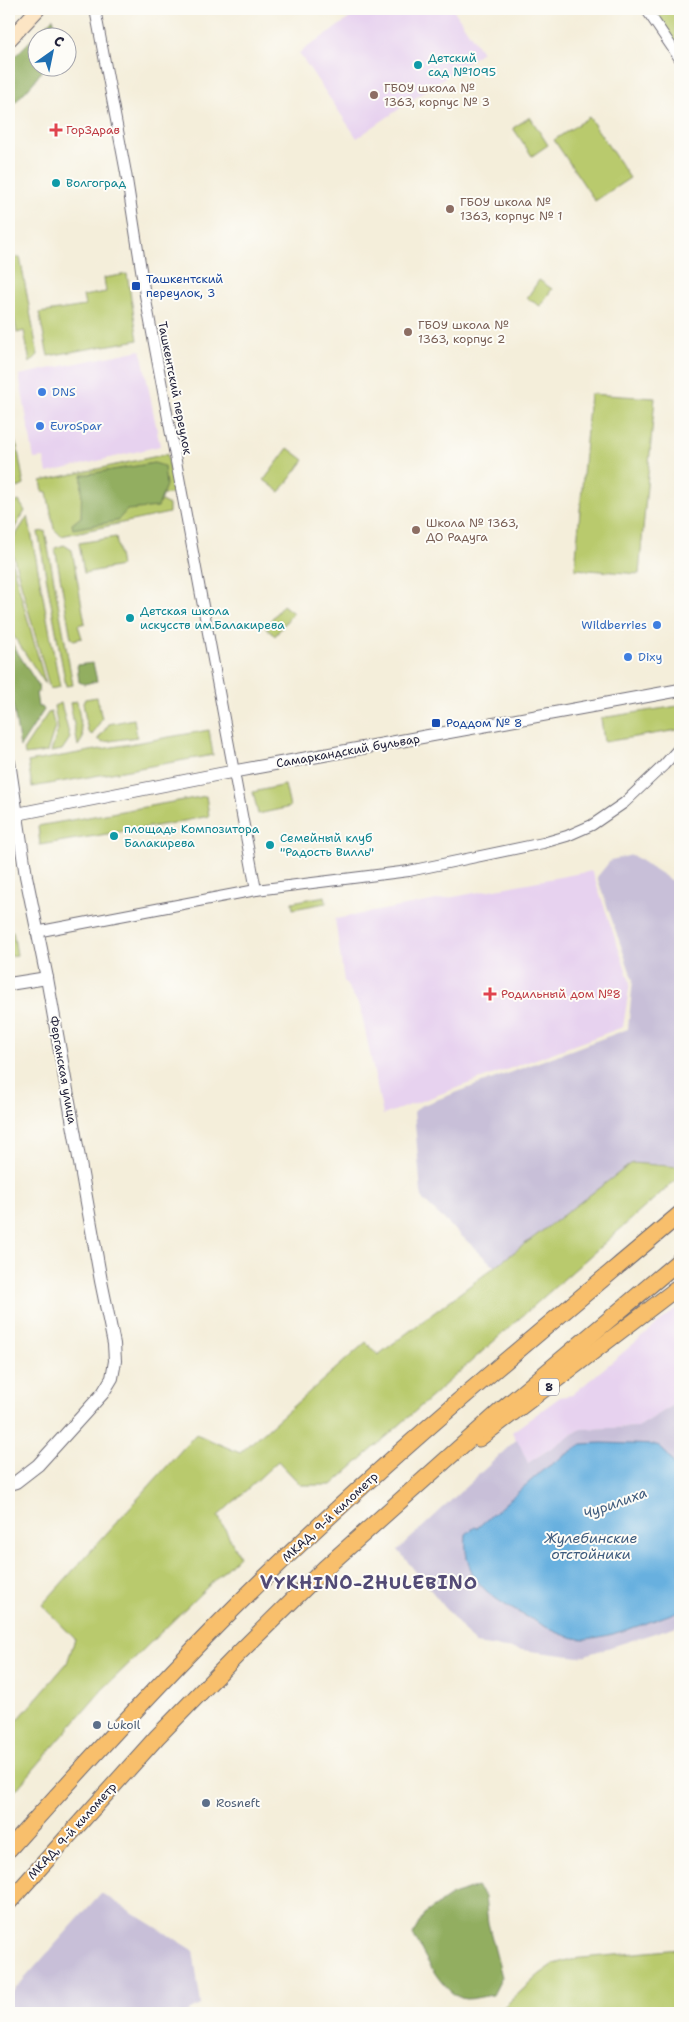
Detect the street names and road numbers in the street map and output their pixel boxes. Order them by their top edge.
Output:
street label: Ташкентский переулок [154,320,196,457]
street label: Самаркандский бульвар [275,730,421,772]
street label: Ферганская улица [46,1015,80,1126]
road number: 8 [539,1378,559,1395]
street label: МКАД, 9-й километр [279,1468,382,1566]
street label: МКАД, 9-й километр [24,1779,120,1883]

